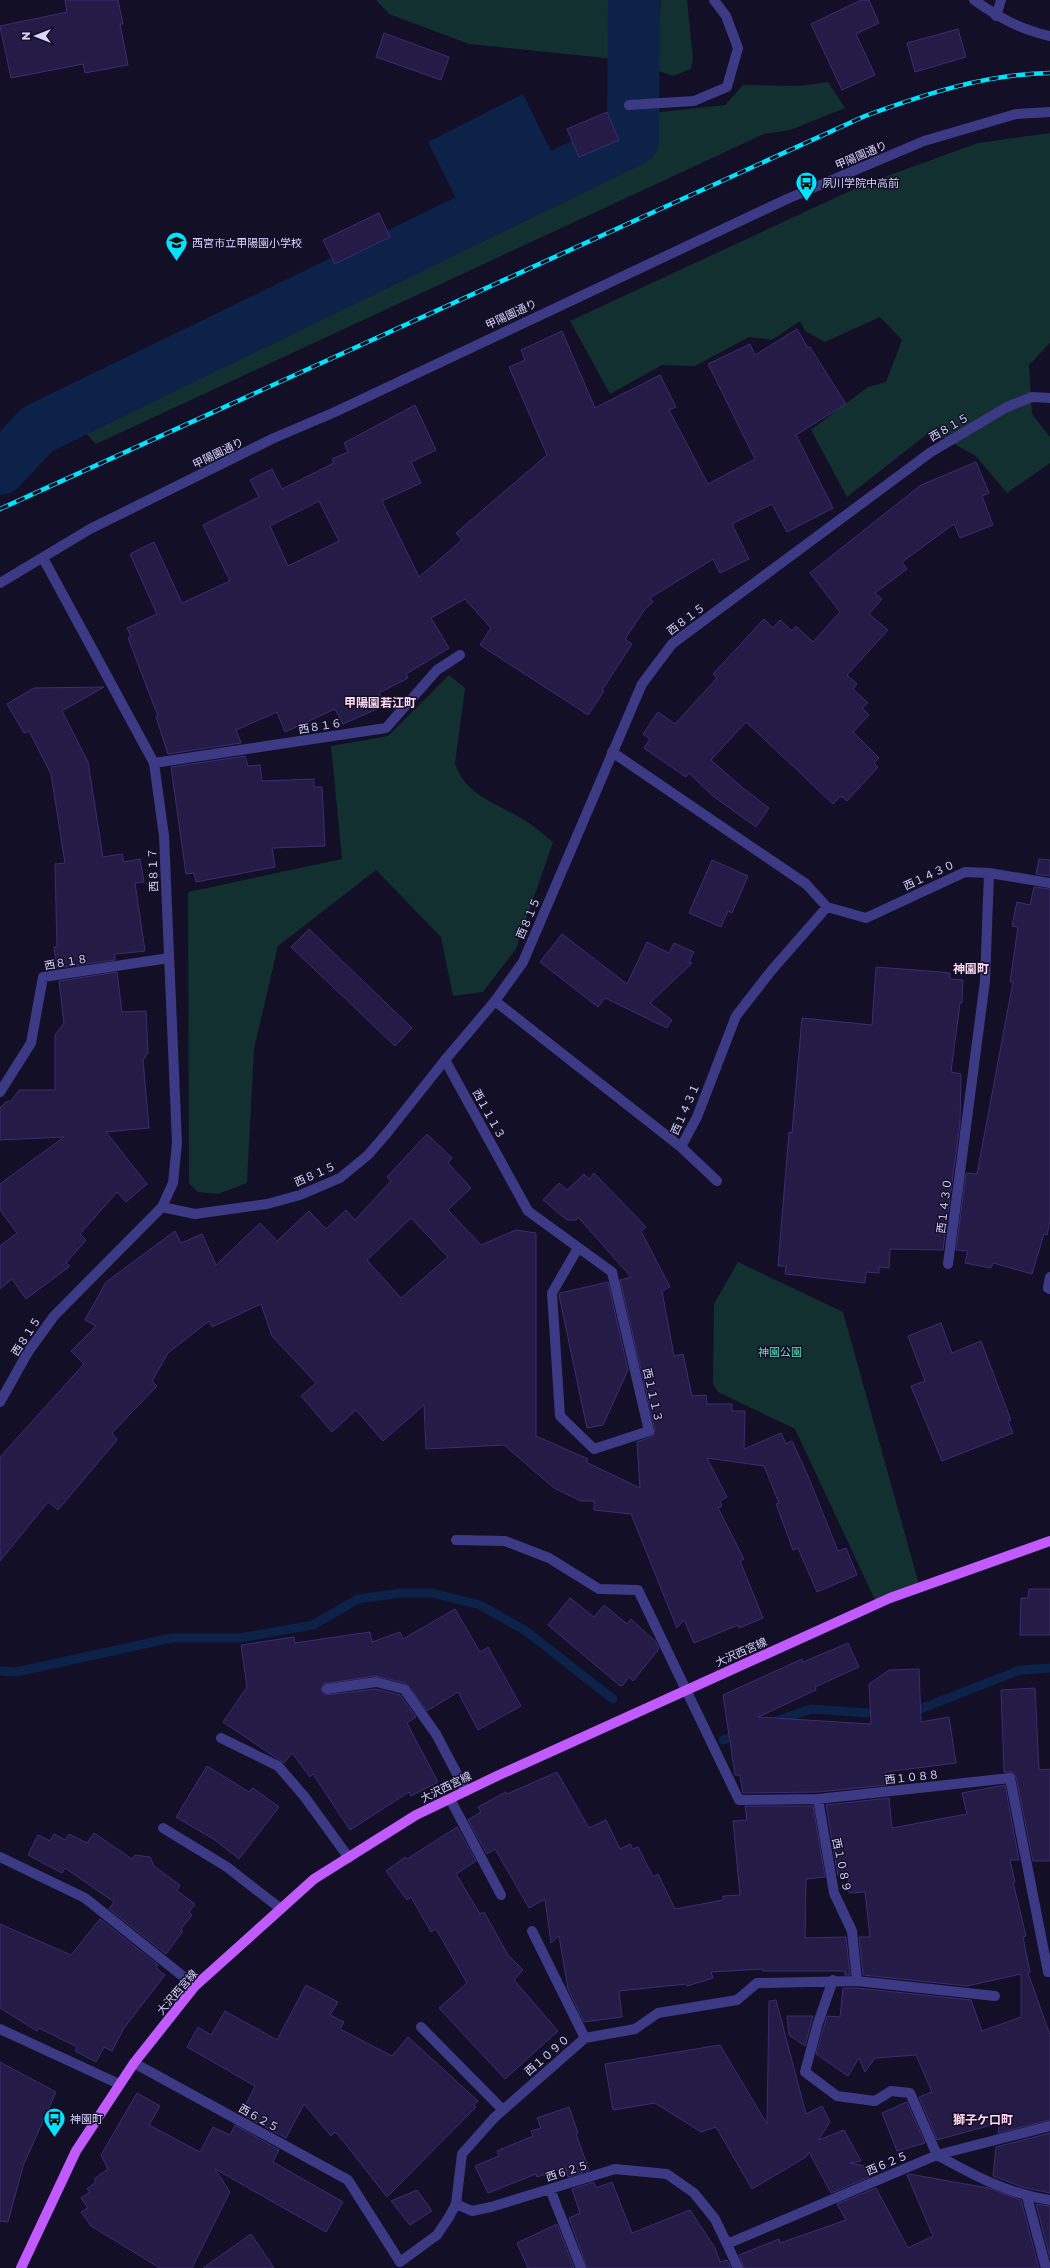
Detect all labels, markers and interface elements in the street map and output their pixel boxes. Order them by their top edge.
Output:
north arrow [16,16,56,56]
text: N [19,32,33,40]
street label: 甲陽園通り [833,138,889,172]
bus stop icon: 夙川学院中高前 [794,170,820,203]
place label: 夙川学院中高前 [822,176,899,190]
school or university icon: 西宮市立甲陽園小学校 [164,230,190,263]
place label: 西宮市立甲陽園小学校 [192,236,302,250]
street label: 甲陽園通り [483,296,539,332]
street label: 西８１５ [926,410,972,444]
street label: 甲陽園通り [190,435,246,471]
street label: 西８１５ [664,600,708,638]
district label: 甲陽園若江町 [344,695,416,710]
street label: 西８１６ [297,716,343,736]
street label: 西８１７ [145,848,161,892]
street label: 西１４３０ [901,857,957,893]
street label: 西８１５ [513,895,543,941]
street label: 西８１８ [43,951,89,973]
district label: 神園町 [953,961,989,976]
street label: 西１４３１ [667,1081,703,1137]
street label: 西１１１３ [470,1087,508,1141]
street label: 西８１５ [292,1159,338,1189]
street label: 西１４３０ [934,1178,954,1234]
street label: 西８１５ [8,1314,44,1358]
park label: 神園公園 [758,1345,802,1359]
street label: 西１１１３ [640,1367,666,1423]
street label: 大沢西宮線 [713,1634,769,1670]
street label: 西１０８８ [884,1767,940,1787]
street label: 大沢西宮線 [418,1769,474,1805]
street label: 西１０８９ [829,1837,855,1893]
street label: 大沢西宮線 [154,1967,200,2017]
street label: 西１０９０ [522,2032,572,2078]
street label: 西６２５ [236,2101,282,2135]
bus stop icon: 神園町 [42,2106,68,2139]
place label: 神園町 [70,2112,103,2126]
district label: 獅子ケ口町 [953,2112,1013,2127]
street label: 西６２５ [864,2148,910,2178]
street label: 西６２５ [544,2158,590,2184]

